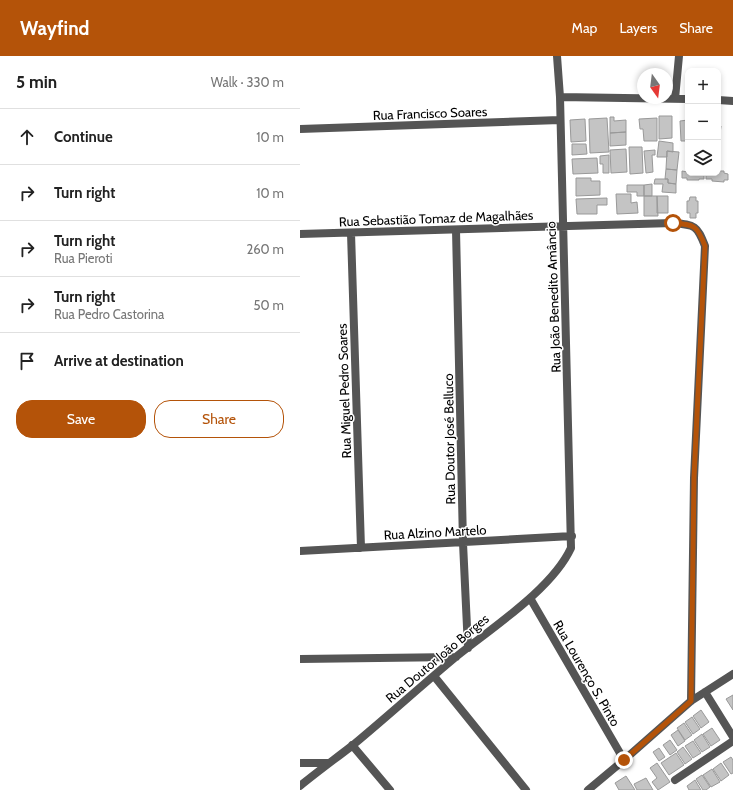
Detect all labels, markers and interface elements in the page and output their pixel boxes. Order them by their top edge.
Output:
text: Wayfind [20,17,89,40]
text: Map [572,19,597,37]
text: Layers [619,19,657,37]
text: Share [679,19,713,37]
north arrow [637,68,673,104]
map controls [685,68,721,176]
button: + [685,68,721,104]
text: 5 min [16,72,57,92]
text: Walk · 330 m [211,74,284,90]
street label: Rua Francisco Soares [373,103,488,123]
button: − [685,104,721,140]
icon: ahead [16,126,38,148]
text: Continue [54,128,113,146]
text: 10 m [256,129,284,145]
button: layers [685,140,721,176]
icon: right [16,182,38,204]
text: Turn right [54,184,115,202]
text: 10 m [256,185,284,201]
street label: Rua Sebastião Tomaz de Magalhães [338,207,534,229]
route start [664,214,682,232]
street label: Rua João Benedito Amâncio [542,221,564,373]
text: Turn right [54,232,115,250]
icon: right [16,238,38,260]
text: 260 m [246,241,284,257]
text: Rua Pieroti [54,250,113,266]
text: Turn right [54,288,115,306]
icon: right [16,294,38,316]
text: 50 m [254,297,284,313]
text: Rua Pedro Castorina [54,306,164,322]
street label: Rua Miguel Pedro Soares [334,323,354,459]
icon: arrive [16,350,38,372]
text: Arrive at destination [54,352,184,370]
street label: Rua Doutor José Belluco [440,373,458,505]
button: Save [16,400,146,438]
button: Share [154,400,284,438]
street label: Rua Alzino Martelo [383,521,487,543]
street label: Rua Doutor João Borges [382,610,492,706]
street label: Rua Lourenço S. Pinto [550,617,624,729]
route end [615,751,633,769]

